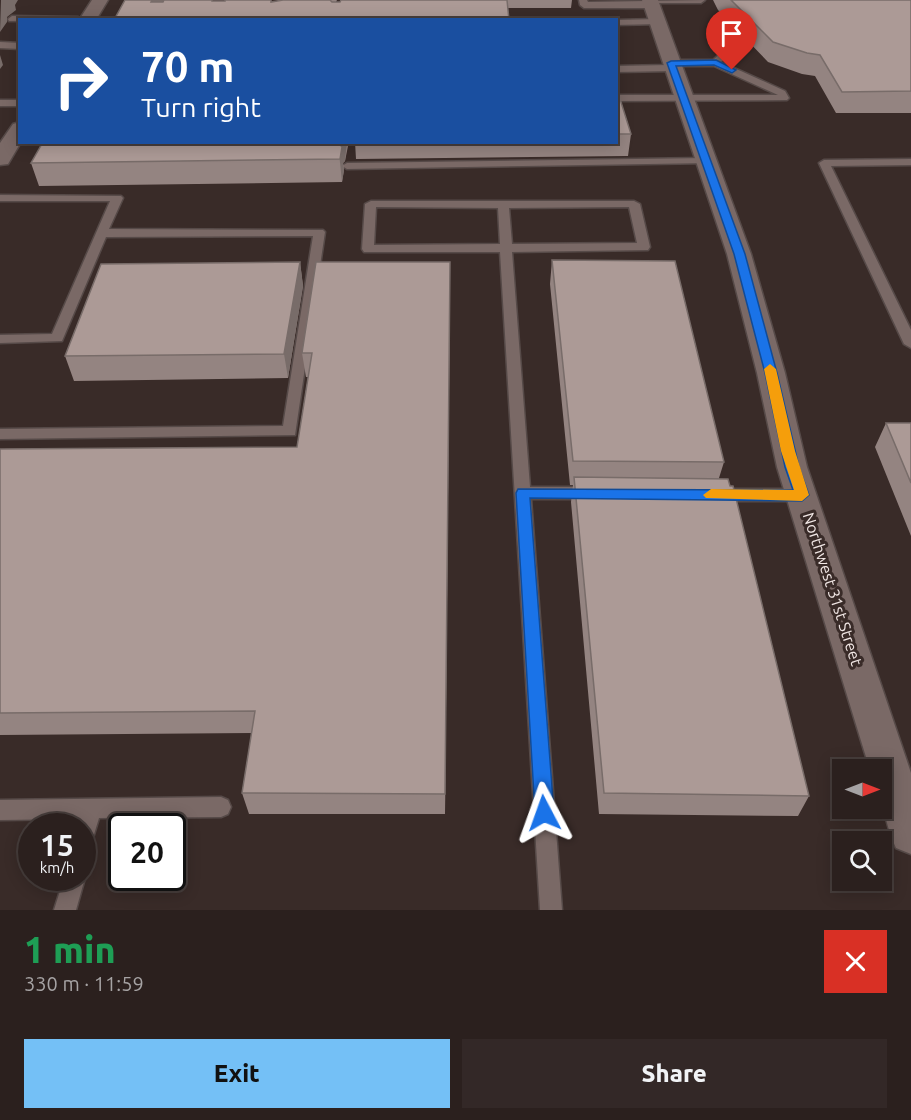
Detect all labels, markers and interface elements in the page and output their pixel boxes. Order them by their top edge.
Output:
pin [706,8,757,70]
icon: arrive [715,17,748,50]
icon: right [42,42,120,120]
text: 70 m [141,43,235,90]
text: Turn right [141,92,261,122]
street label: Northwest 31st Street [800,510,866,669]
north arrow [832,759,892,819]
map controls [832,759,892,891]
position arrow [512,781,576,845]
speed limit sign: 20 [108,813,186,891]
text: 15 [40,828,74,862]
button: search [832,831,892,891]
text: km/h [40,859,74,876]
text: 1 min [24,929,116,970]
button: close [824,930,887,993]
text: 330 m · 11:59 [24,972,144,995]
button: Exit [24,1039,450,1108]
button: Share [462,1039,887,1108]

